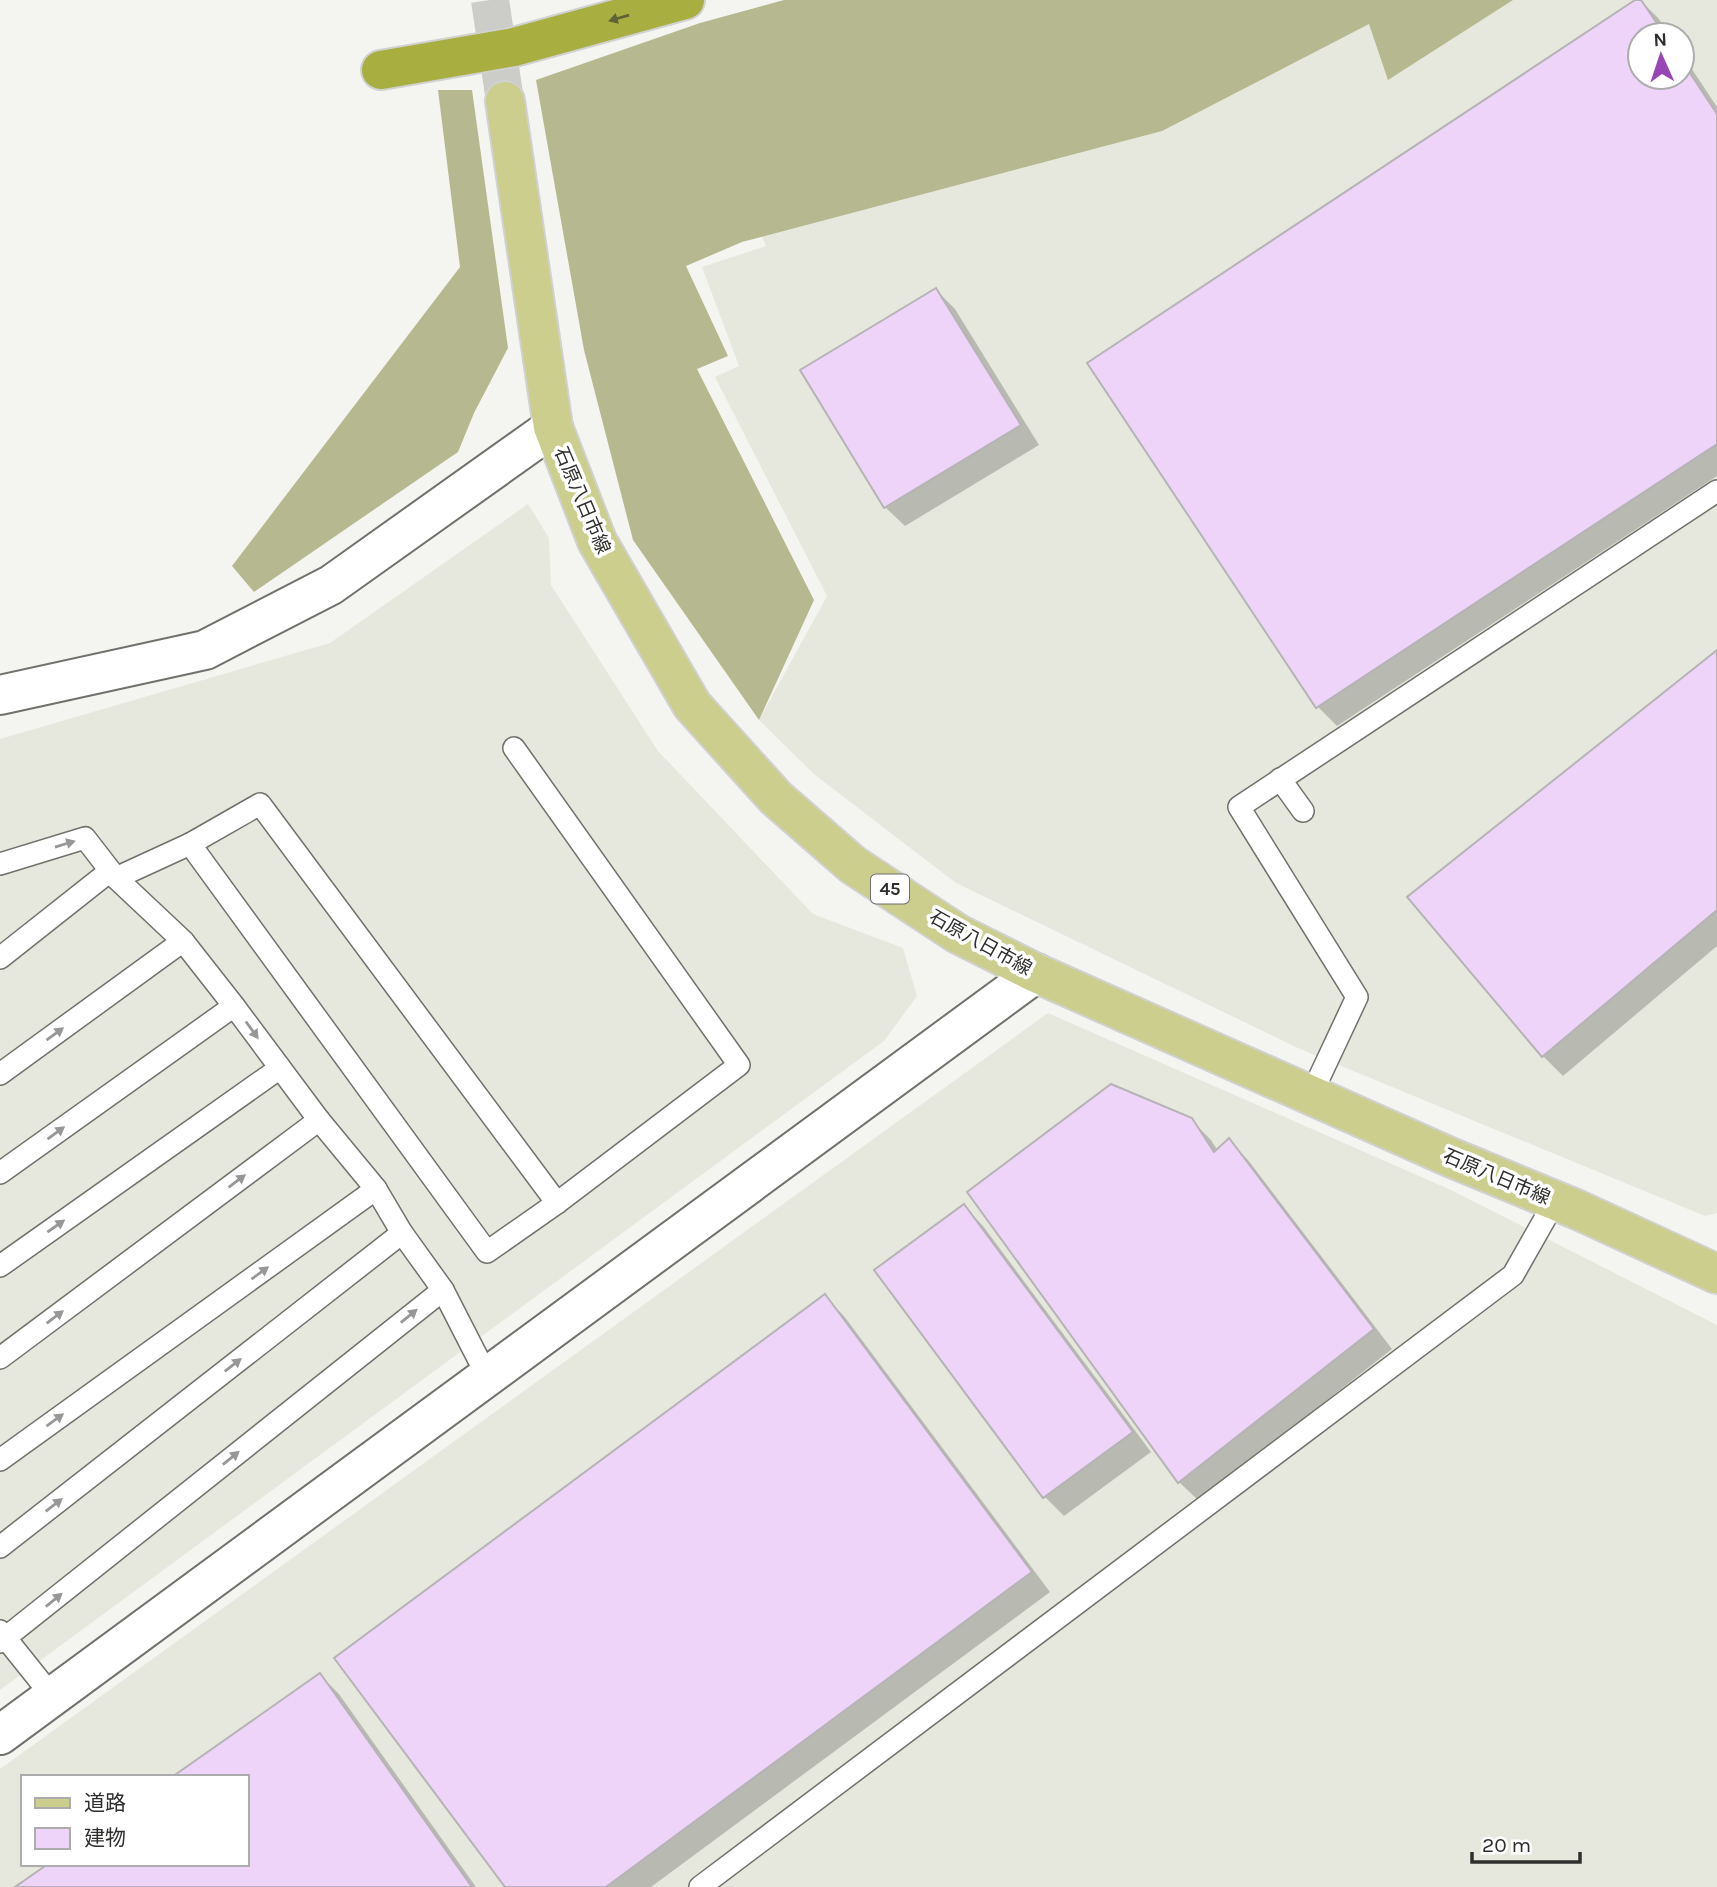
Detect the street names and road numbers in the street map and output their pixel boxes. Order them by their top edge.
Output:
street label: 石原八日市線 [550,444,614,557]
road number: 45 [871,874,909,904]
street label: 石原八日市線 [925,906,1036,980]
street label: 石原八日市線 [1440,1145,1553,1209]

